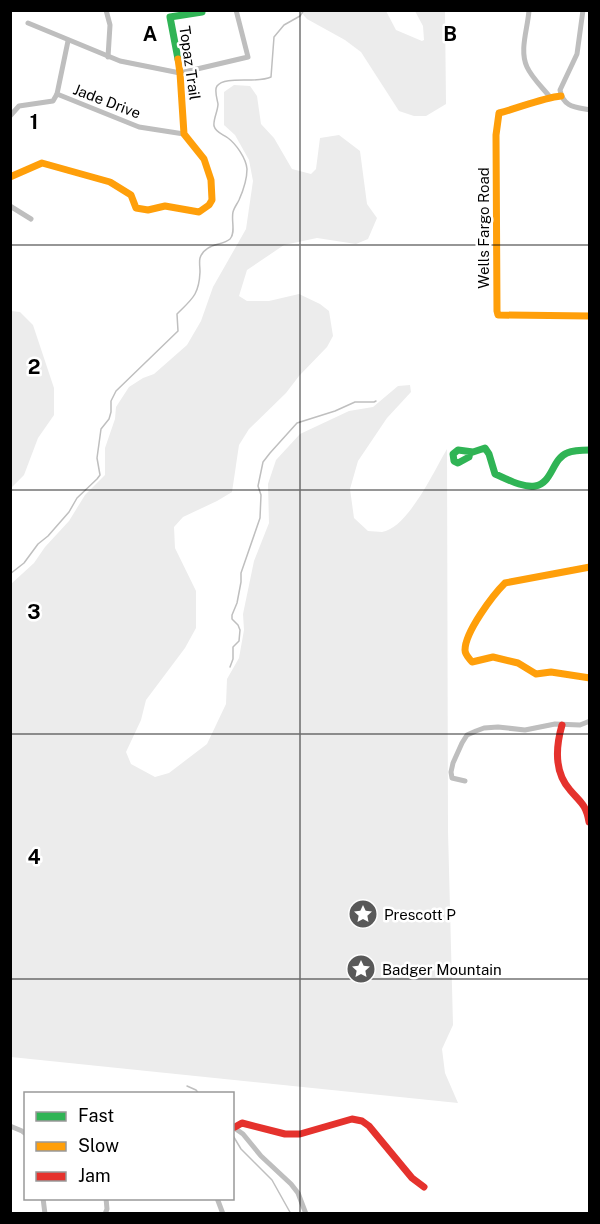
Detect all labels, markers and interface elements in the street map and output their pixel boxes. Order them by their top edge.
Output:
text: A [143,22,157,46]
text: B [443,22,457,46]
street label: Topaz Trail [176,25,204,101]
street label: Jade Drive [71,80,143,122]
text: 1 [30,110,38,134]
street label: Wells Fargo Road [475,167,492,289]
text: 2 [28,355,40,379]
text: 3 [27,600,41,624]
text: 4 [27,845,41,869]
place icon: Prescott P [347,898,379,930]
place label: Prescott P [384,906,456,923]
place icon: Badger Mountain [345,953,377,985]
place label: Badger Mountain [382,961,502,978]
legend [24,1092,234,1200]
text: Fast [78,1105,114,1126]
text: Slow [78,1135,119,1156]
text: Jam [78,1165,111,1186]

